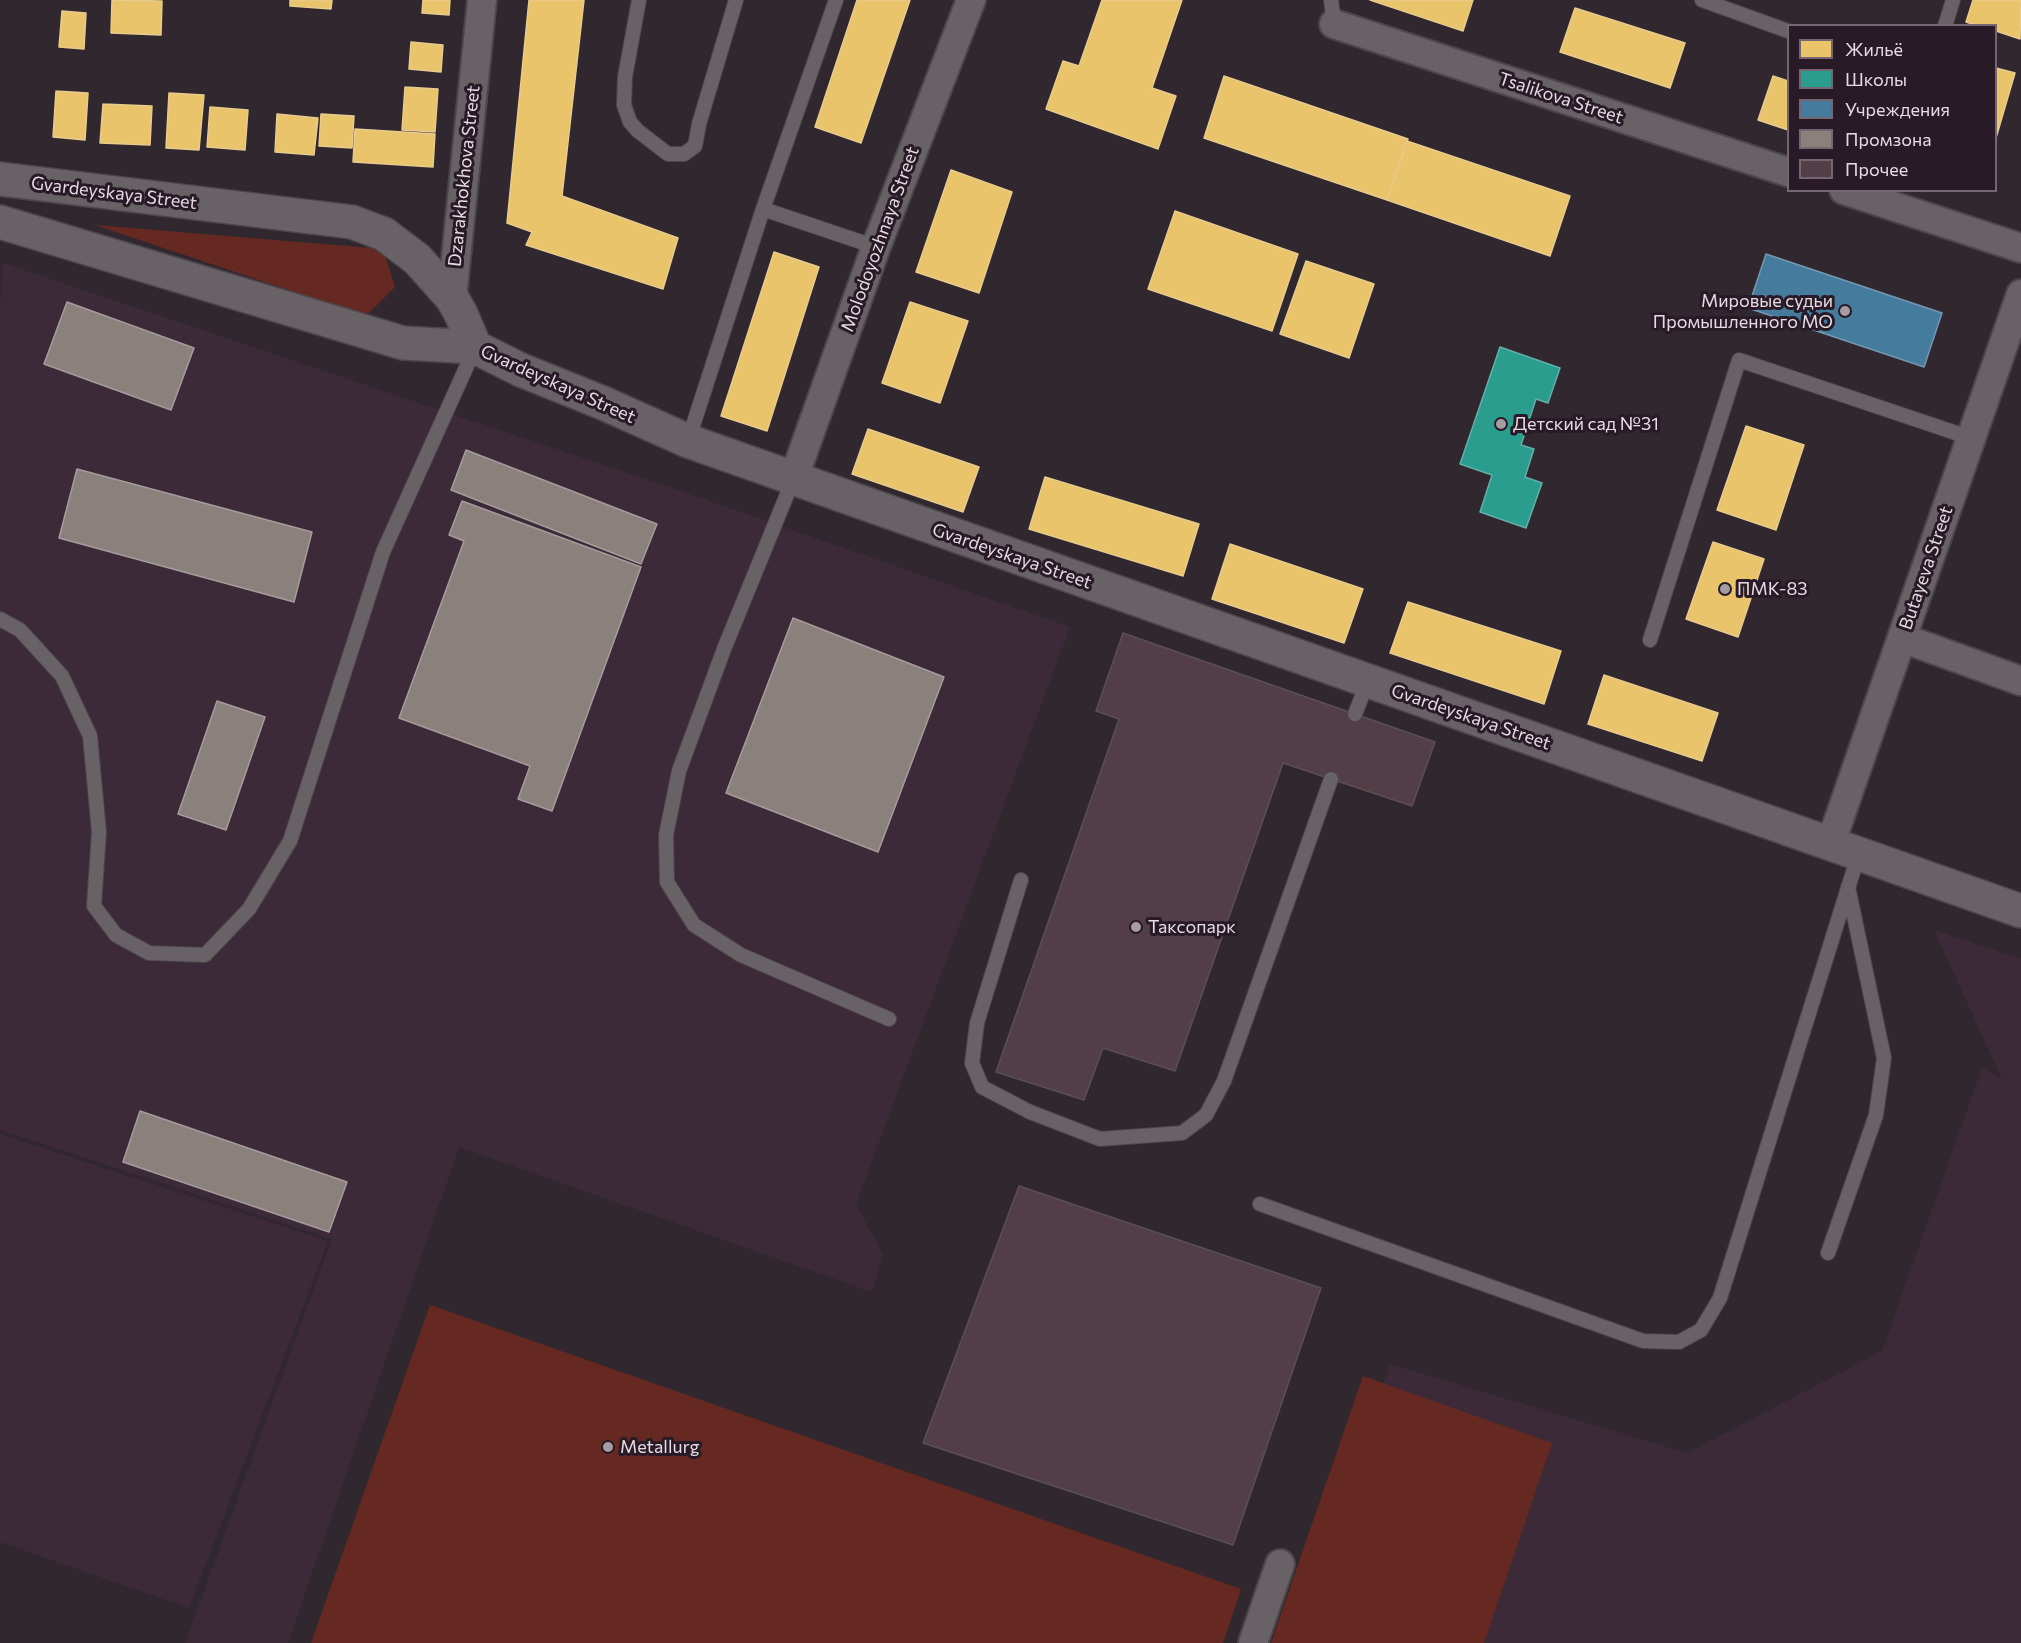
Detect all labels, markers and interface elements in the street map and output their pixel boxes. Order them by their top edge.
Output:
legend [1787,24,1997,192]
text: Жильё [1845,38,1903,60]
street label: Tsalikova Street [1496,68,1626,128]
text: Школы [1845,68,1907,90]
street label: Dzarakhokhova Street [444,84,484,268]
text: Учреждения [1845,98,1950,120]
text: Промзона [1845,128,1932,150]
street label: Molodoyozhnaya Street [836,143,924,335]
text: Прочее [1845,158,1908,180]
street label: Gvardeyskaya Street [30,172,198,214]
place label: Мировые судьи Промышленного МО [1653,290,1833,332]
marker: Мировые судьи Промышленного МО [1838,304,1852,318]
street label: Gvardeyskaya Street [477,340,639,428]
place label: Детский сад №31 [1513,413,1659,435]
marker: Детский сад №31 [1494,417,1508,431]
street label: Butayeva Street [1895,503,1957,633]
street label: Gvardeyskaya Street [930,519,1094,593]
place label: ПМК-83 [1737,578,1808,600]
marker: ПМК-83 [1718,582,1732,596]
street label: Gvardeyskaya Street [1389,680,1553,754]
place label: Таксопарк [1148,916,1236,938]
marker: Таксопарк [1129,920,1143,934]
place label: Metallurg [620,1436,699,1458]
marker: Metallurg [601,1440,615,1454]

